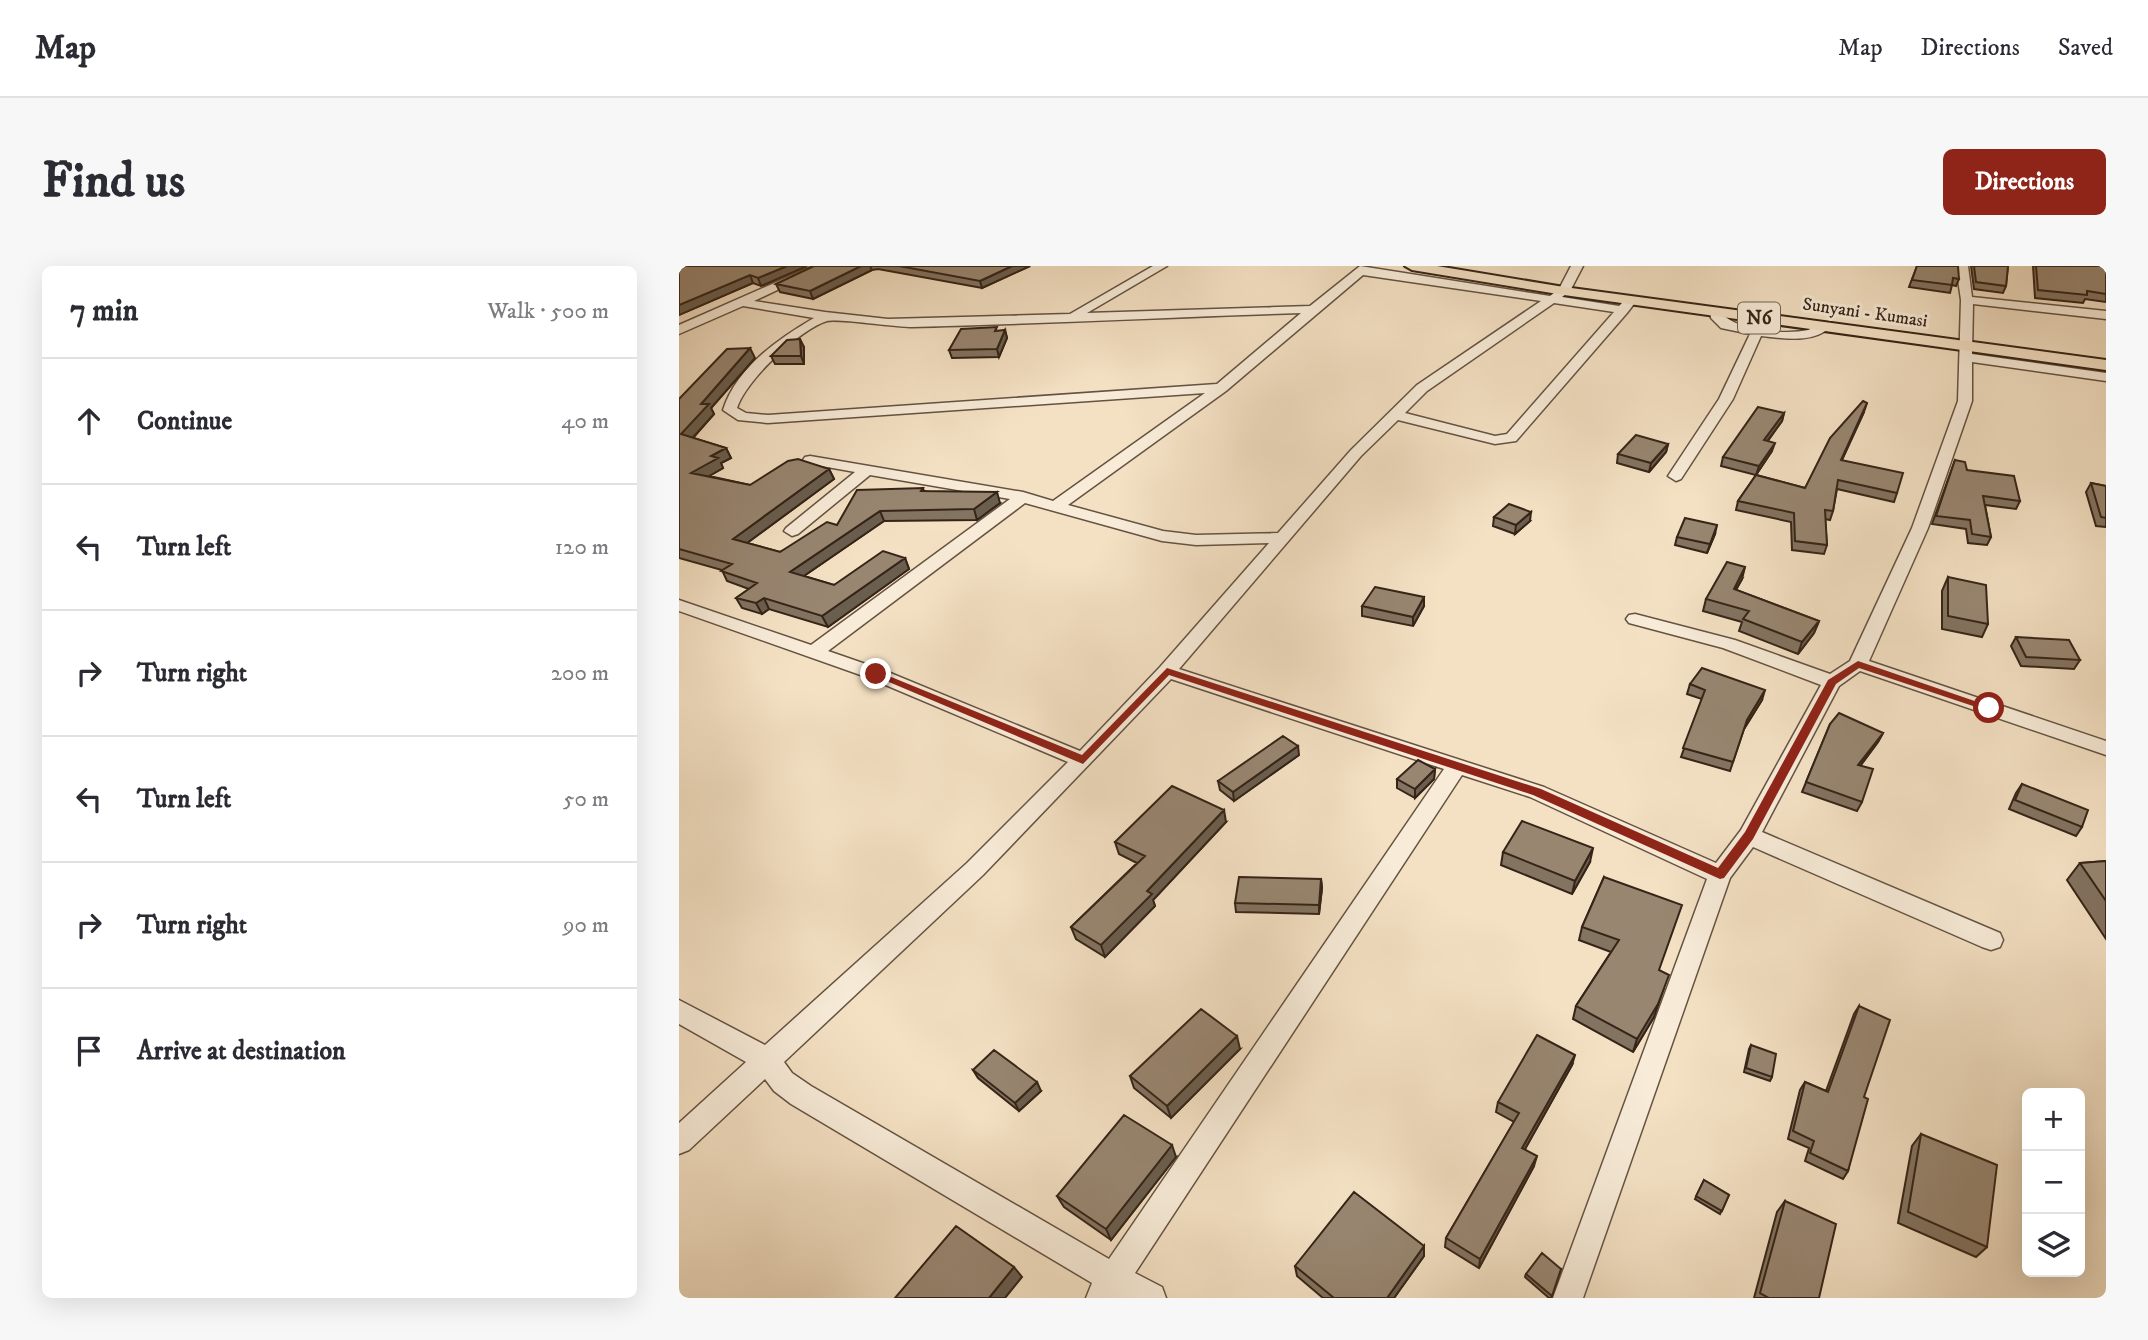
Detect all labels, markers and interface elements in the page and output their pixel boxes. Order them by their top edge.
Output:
text: Map [35,28,96,69]
text: Map [1838,33,1883,63]
text: Directions [1921,33,2020,63]
text: Saved [2058,33,2113,63]
button: Directions [1943,149,2106,215]
text: Find us [42,151,185,213]
text: 7 min [70,293,138,330]
street label: Sunyani - Kumasi [1801,293,1929,333]
text: Walk · 500 m [487,297,609,326]
road number: N6 [1738,302,1780,334]
icon: ahead [70,402,108,440]
text: Continue [137,405,232,438]
text: 40 m [561,407,609,436]
icon: left [70,528,108,566]
text: Turn left [137,531,231,564]
text: 120 m [555,533,609,562]
icon: right [70,654,108,692]
text: Turn right [137,657,247,690]
route end [860,658,891,689]
text: 200 m [551,659,609,688]
route start [1973,692,2004,723]
icon: left [70,780,108,818]
text: Turn left [137,783,231,816]
text: 50 m [563,785,609,814]
icon: right [70,906,108,944]
text: Turn right [137,909,247,942]
text: 90 m [563,911,609,940]
icon: arrive [70,1032,108,1070]
text: Arrive at destination [137,1035,346,1068]
map controls [2022,1088,2085,1277]
button: + [2022,1088,2085,1151]
button: − [2022,1151,2085,1214]
button: layers [2022,1214,2085,1277]

